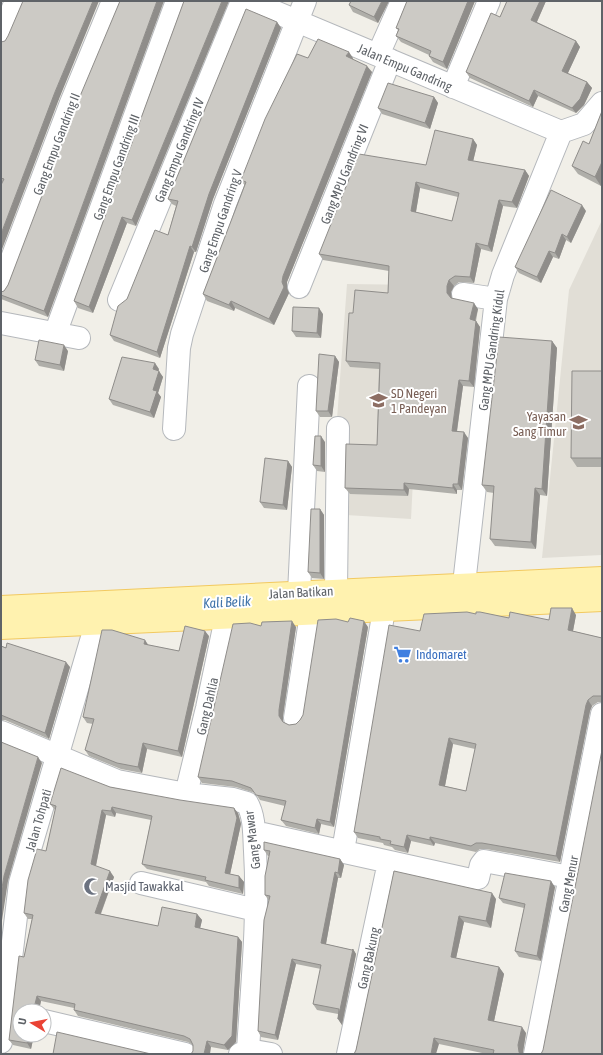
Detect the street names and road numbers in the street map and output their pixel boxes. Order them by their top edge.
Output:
street label: Jalan Empu Gandring [355,41,455,94]
street label: Gang Empu Gandring II [30,91,83,197]
street label: Gang Empu Gandring IV [152,95,208,205]
street label: Gang Empu Gandring III [90,112,143,222]
street label: Gang MPU Gandring VI [318,122,371,226]
street label: Gang Empu Gandring V [196,167,245,275]
street label: Gang MPU Gandring Kidul [476,288,508,412]
street label: Jalan Batikan [268,583,334,602]
street label: Gang Dahlia [194,676,221,736]
street label: Jalan Tohpati [22,787,55,853]
street label: Gang Mawar [241,810,264,870]
street label: Gang Menur [556,854,581,914]
street label: Gang Bakung [355,925,382,990]

